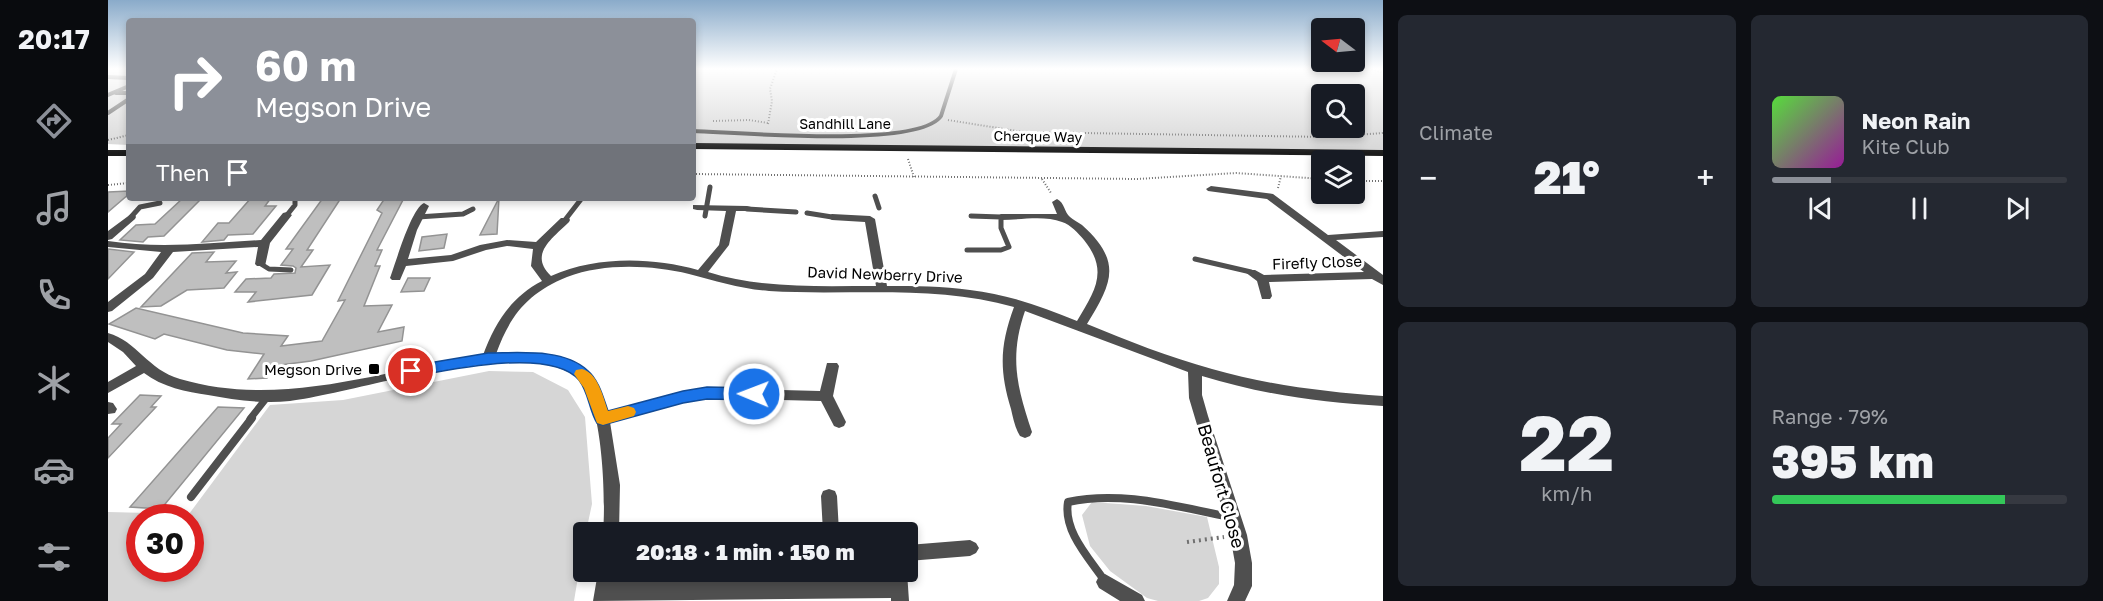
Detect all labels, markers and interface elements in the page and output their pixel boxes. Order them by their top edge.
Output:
north arrow [1311,18,1365,72]
map controls [1311,18,1365,204]
text: 20:17 [18,23,90,55]
text: 60 m [255,40,356,90]
icon: right [156,42,234,120]
button: search [1311,84,1365,138]
text: Megson Drive [255,91,431,123]
icon: directions [33,100,75,142]
text: Neon Rain [1862,107,1970,134]
street label: Sandhill Lane [799,115,891,132]
text: Climate [1419,120,1493,144]
street label: Cherque Way [994,127,1083,145]
text: Kite Club [1862,134,1950,158]
button: layers [1311,150,1365,204]
text: 21° [1534,150,1600,204]
icon: arrive [221,156,254,189]
text: − [1419,158,1437,197]
text: + [1696,158,1715,197]
text: Then [156,159,209,186]
icon: music [33,187,75,229]
icon: previous [1804,192,1837,225]
icon: pause [1903,192,1936,225]
icon: next [2001,192,2034,225]
street label: Firefly Close [1272,251,1362,273]
street label: David Newberry Drive [807,262,963,286]
icon: phone [33,274,75,316]
pin [385,345,436,396]
icon: arrive [394,354,427,387]
place label: Megson Drive [264,360,362,378]
icon: climate [33,362,75,404]
marker: Megson Drive [367,362,381,376]
position arrow [722,362,786,426]
text: 22 [1519,395,1614,488]
text: Range · 79% [1772,404,1888,428]
street label: Beaufort Close [1194,421,1250,551]
text: 395 km [1772,434,1934,488]
icon: car [33,449,75,491]
text: km/h [1541,481,1592,505]
speed limit sign: 30 [126,504,204,582]
icon: filters [33,536,75,578]
text: 20:18 · 1 min · 150 m [636,538,855,565]

